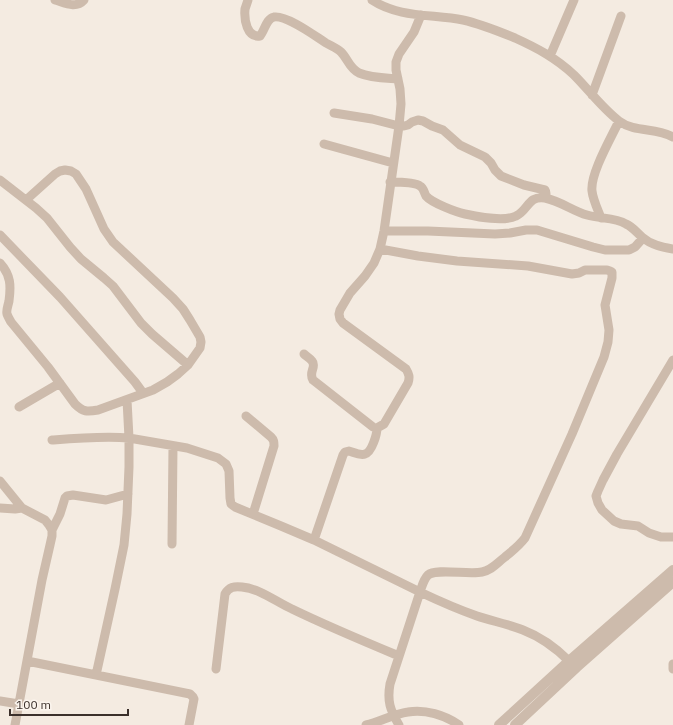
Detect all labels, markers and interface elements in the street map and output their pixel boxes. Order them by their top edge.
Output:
scale bar [10,691,128,717]
text: 100 m [16,697,51,712]

